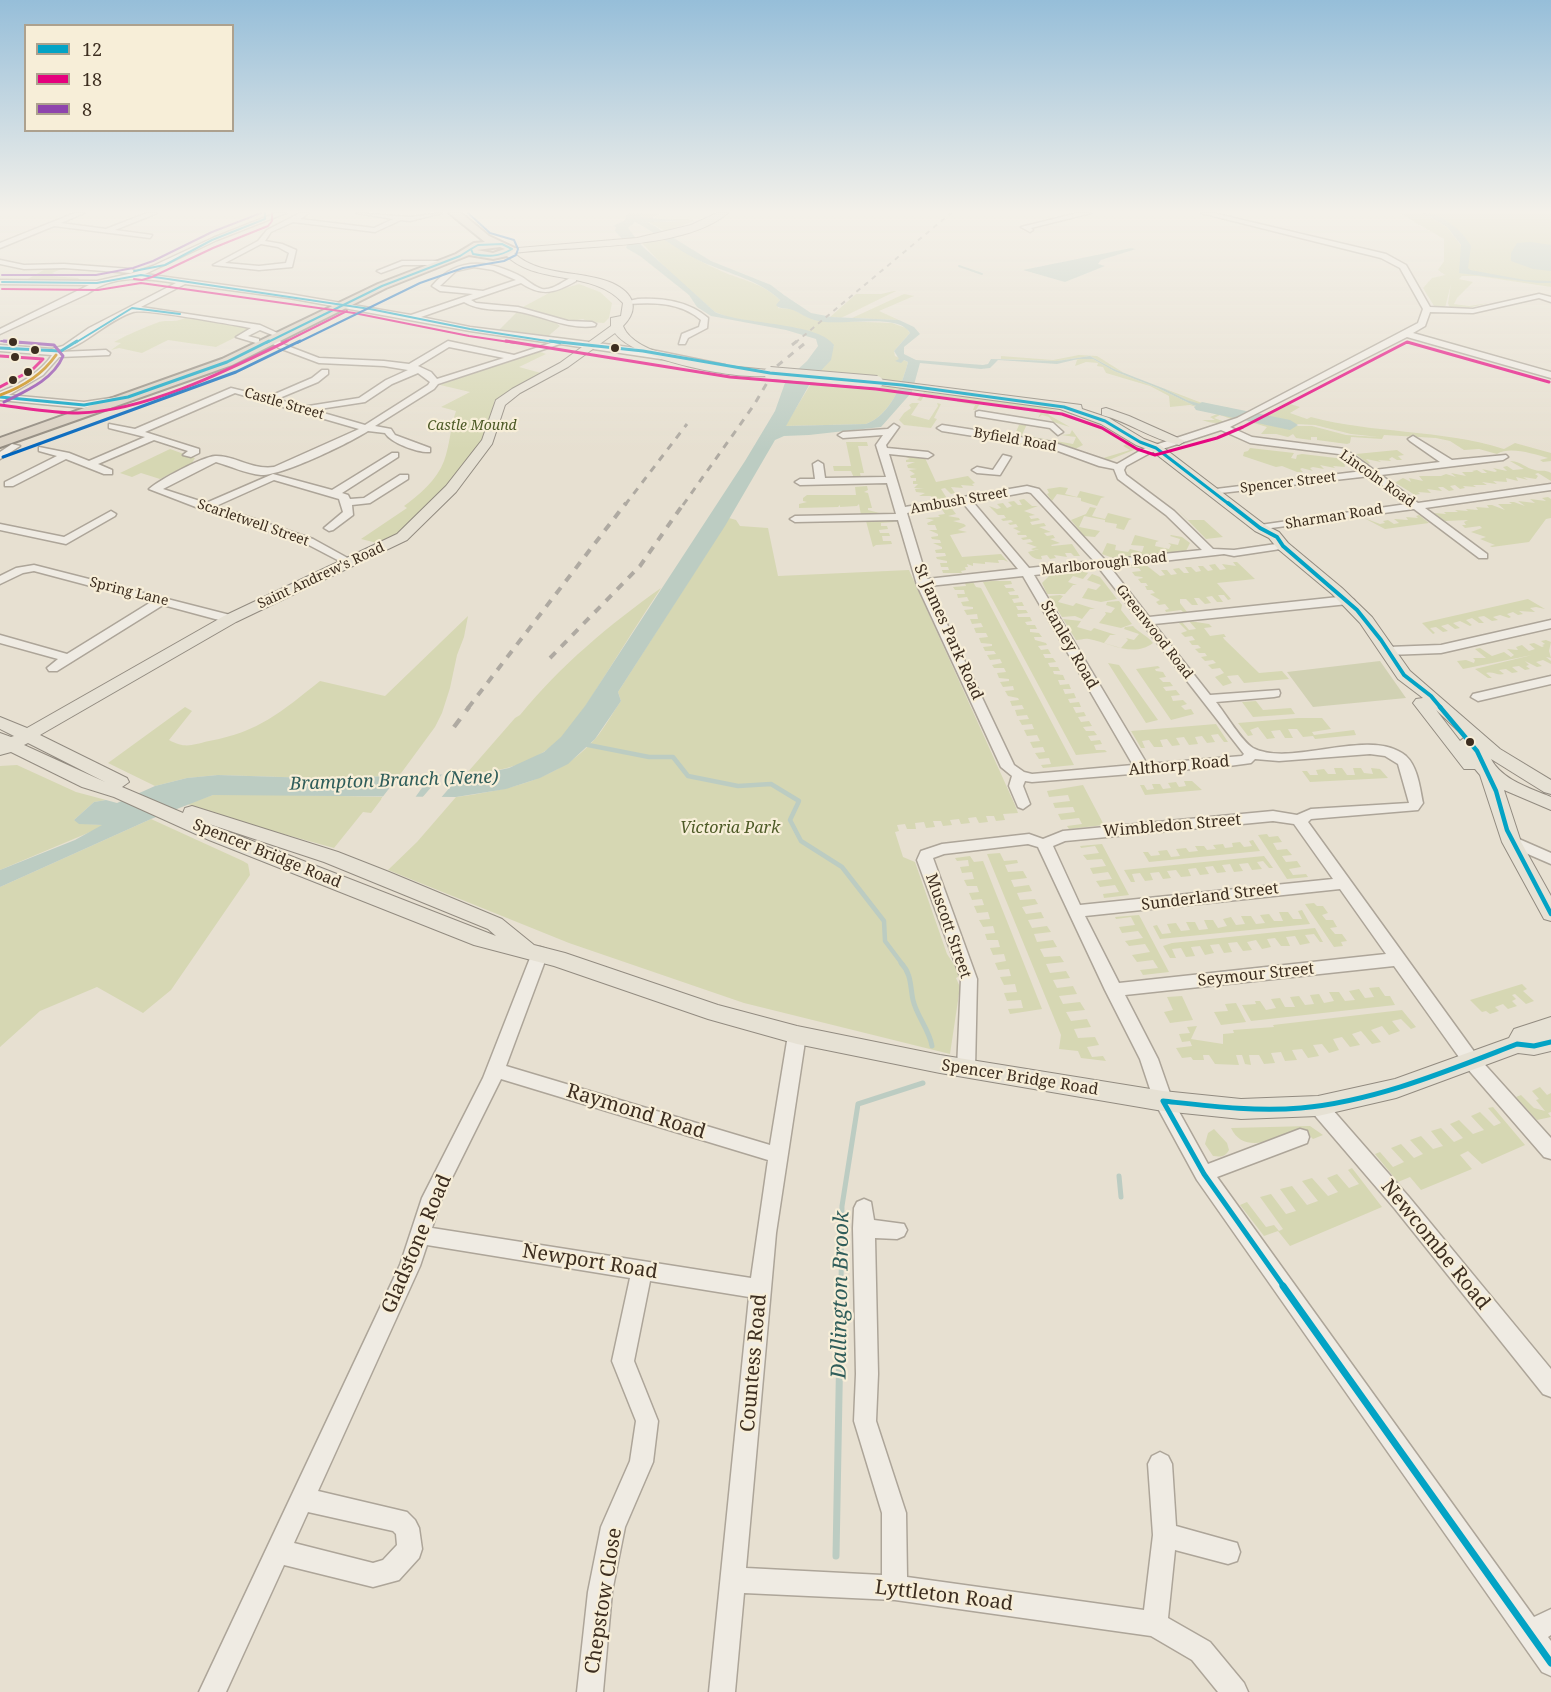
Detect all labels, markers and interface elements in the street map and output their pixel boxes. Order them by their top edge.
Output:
legend [24,24,234,132]
text: 12 [82,37,102,61]
text: 18 [82,67,102,91]
text: 8 [82,97,92,121]
unlabelled marker [7,336,19,348]
unlabelled marker [609,342,621,354]
unlabelled marker [29,344,41,356]
unlabelled marker [9,351,21,363]
unlabelled marker [22,366,34,378]
unlabelled marker [7,374,19,386]
street label: Castle Street [242,385,326,423]
park label: Castle Mound [427,418,517,434]
street label: Byfield Road [972,424,1058,456]
street label: Lincoln Road [1336,447,1418,511]
street label: Spencer Street [1239,469,1337,497]
street label: Ambush Street [909,484,1009,518]
street label: Scarletwell Street [195,496,311,550]
street label: Sharman Road [1284,501,1384,533]
street label: Saint Andrew's Road [255,539,387,613]
street label: Marlborough Road [1040,549,1168,579]
street label: St James Park Road [909,561,987,703]
street label: Spring Lane [88,574,170,610]
street label: Greenwood Road [1112,582,1196,682]
street label: Stanley Road [1036,597,1102,693]
unlabelled marker [1464,736,1476,748]
street label: Althorp Road [1128,752,1230,780]
water label: Brampton Branch (Nene) [289,767,499,795]
street label: Wimbledon Street [1102,810,1242,842]
street label: Spencer Bridge Road [190,815,344,893]
park label: Victoria Park [680,818,780,838]
street label: Muscott Street [921,871,975,981]
street label: Sunderland Street [1140,879,1280,915]
street label: Seymour Street [1197,959,1315,991]
street label: Spencer Bridge Road [940,1056,1100,1100]
street label: Raymond Road [563,1079,709,1145]
street label: Gladstone Road [377,1171,457,1317]
street label: Newcombe Road [1375,1175,1495,1315]
water label: Dallington Brook [827,1211,855,1379]
street label: Newport Road [521,1239,659,1285]
street label: Countess Road [736,1293,772,1433]
street label: Chepstow Close [581,1526,627,1676]
street label: Lyttleton Road [874,1576,1014,1616]

